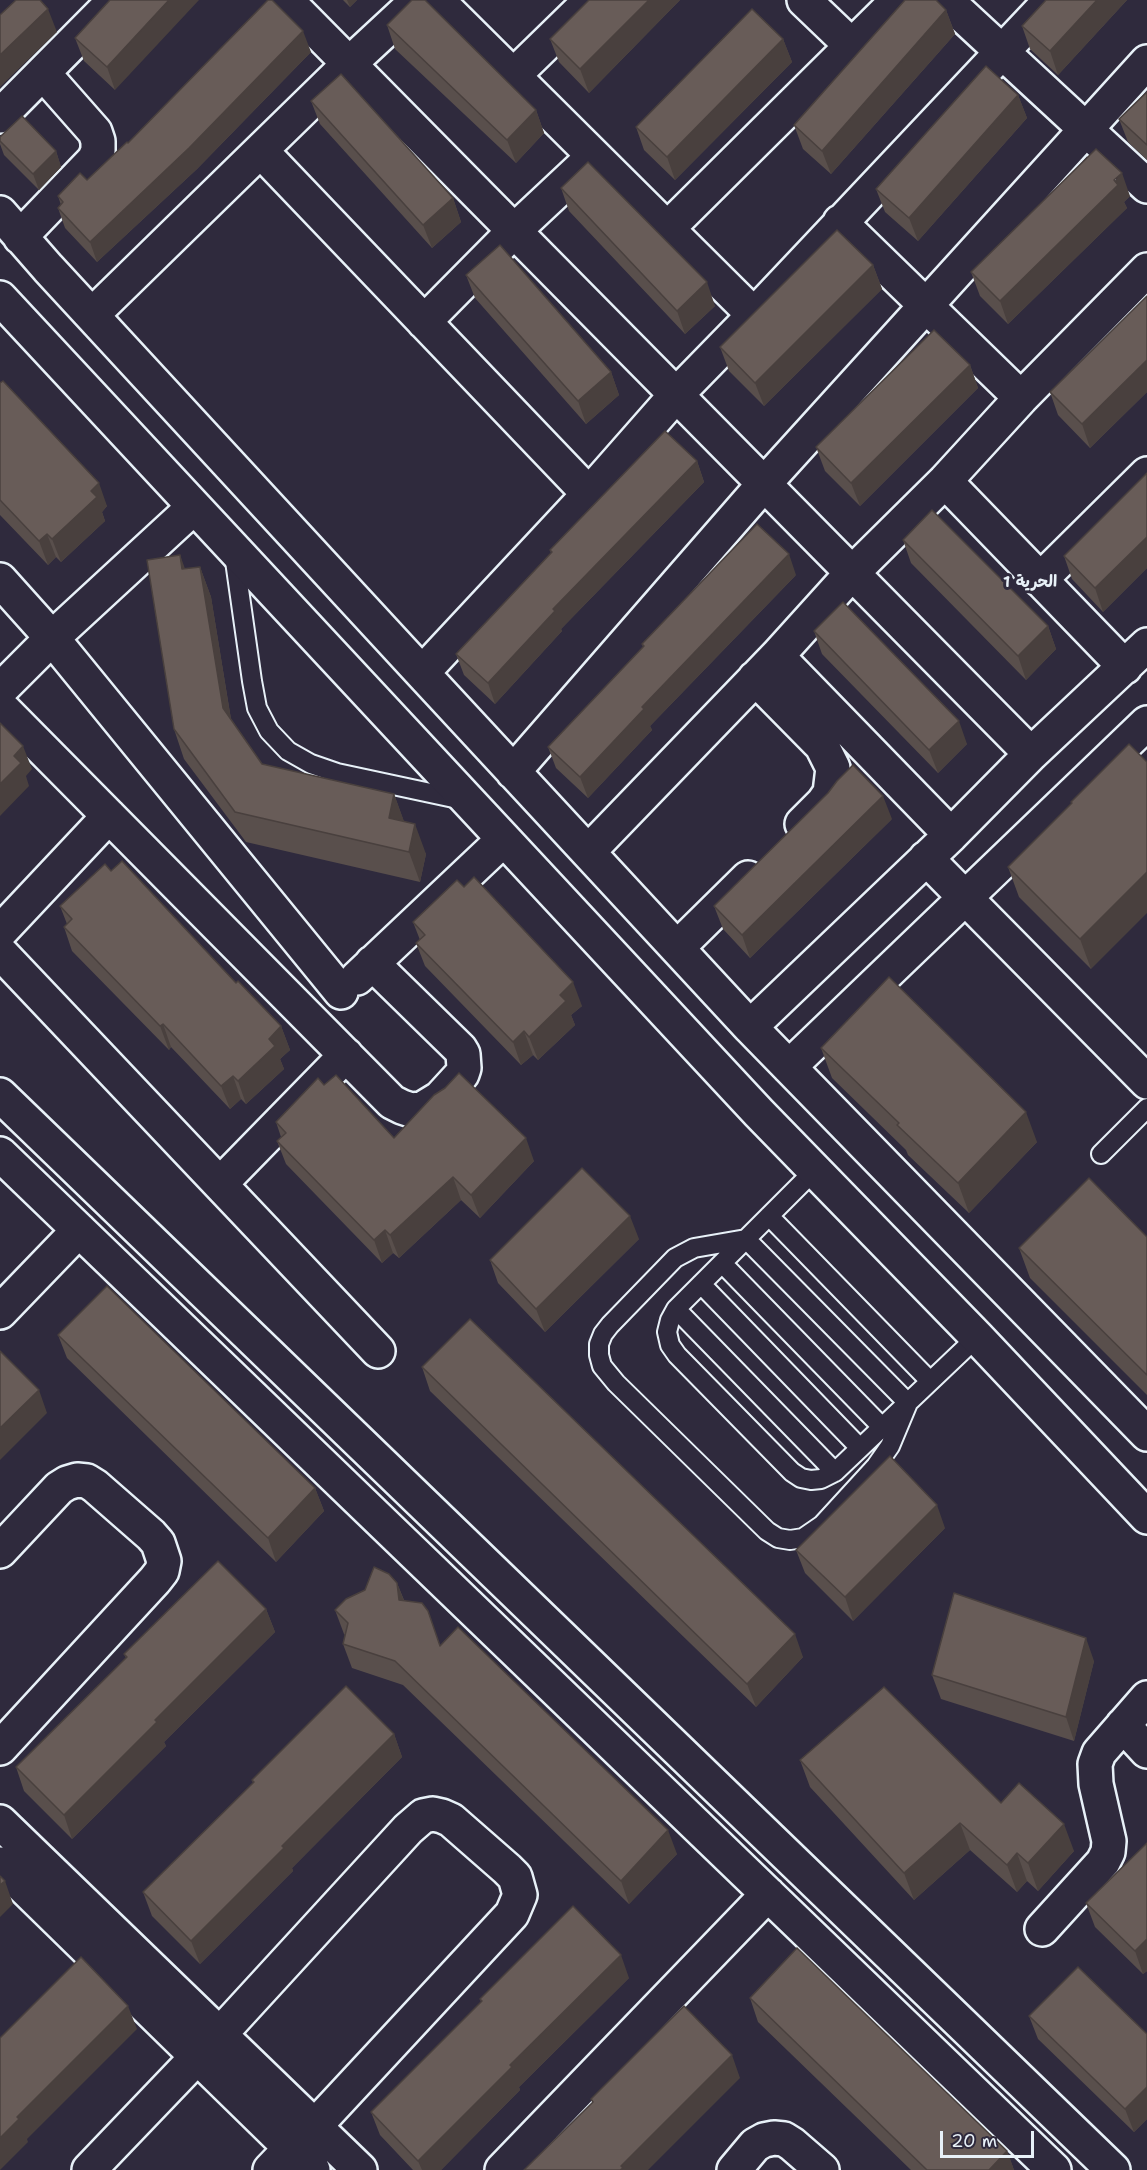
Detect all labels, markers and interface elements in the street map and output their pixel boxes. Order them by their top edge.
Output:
district label: الحرية 1 [1003,573,1057,593]
scale bar [943,2119,1038,2157]
text: 20 m [951,2129,997,2153]

